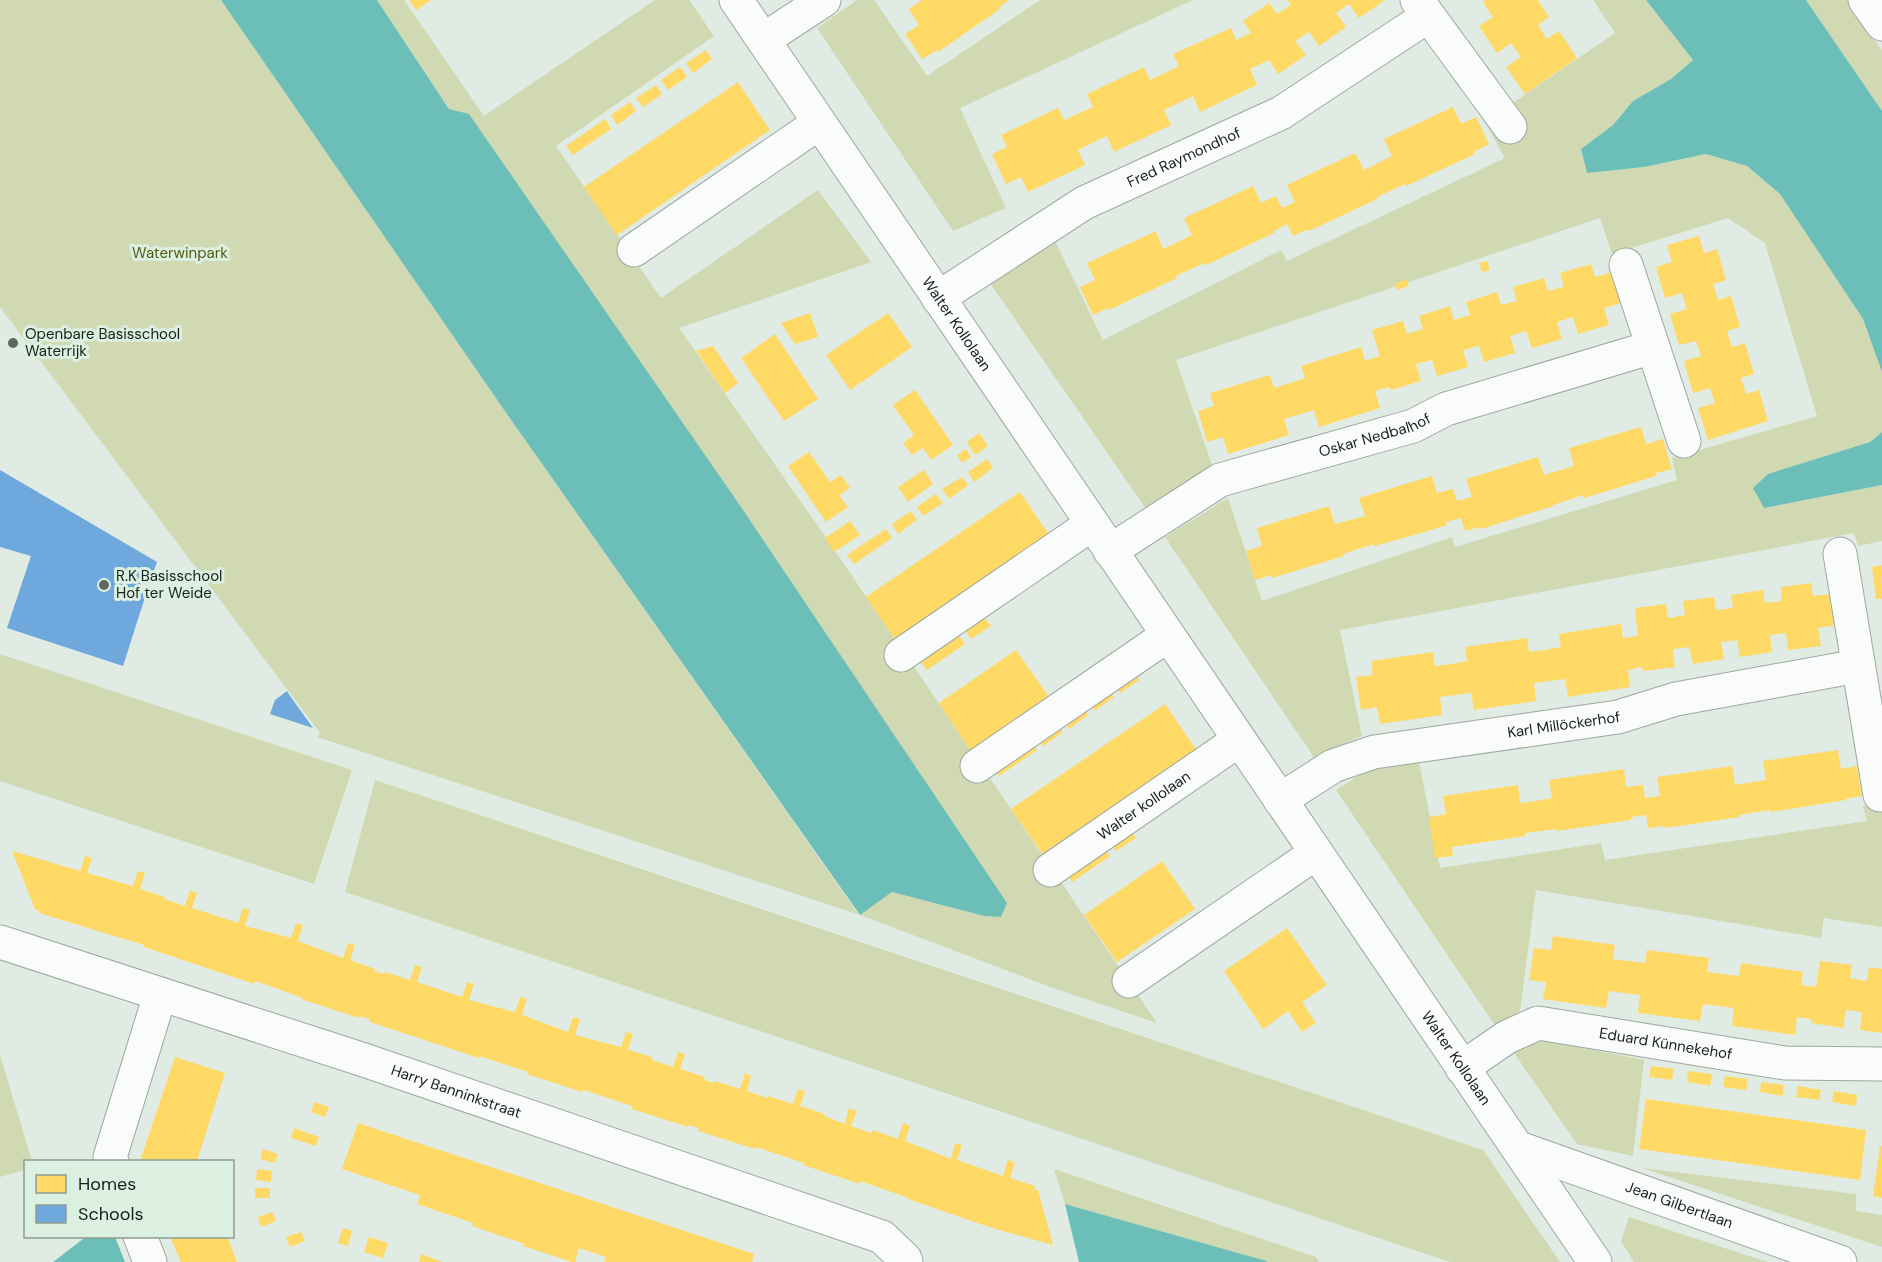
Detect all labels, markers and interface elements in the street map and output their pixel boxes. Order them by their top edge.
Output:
street label: Fred Raymondhof [1124,123,1244,192]
park label: Waterwinpark [132,243,228,263]
street label: Walter Kollolaan [917,273,996,375]
place label: Openbare Basisschool Waterrijk [25,324,180,361]
marker: Openbare Basisschool Waterrijk [6,336,20,350]
street label: Oskar Nedbalhof [1316,408,1434,462]
place label: R.K Basisschool Hof ter Weide [116,566,222,603]
marker: R.K Basisschool Hof ter Weide [97,578,111,592]
street label: Karl Millöckerhof [1506,707,1621,743]
street label: Walter kollolaan [1093,766,1194,845]
street label: Walter Kollolaan [1417,1007,1496,1109]
street label: Eduard Künnekehof [1598,1023,1734,1064]
street label: Harry Banninkstraat [388,1060,524,1123]
legend [24,1160,234,1238]
text: Homes [78,1172,136,1196]
street label: Jean Gilbertlaan [1623,1177,1736,1233]
text: Schools [78,1202,143,1226]

